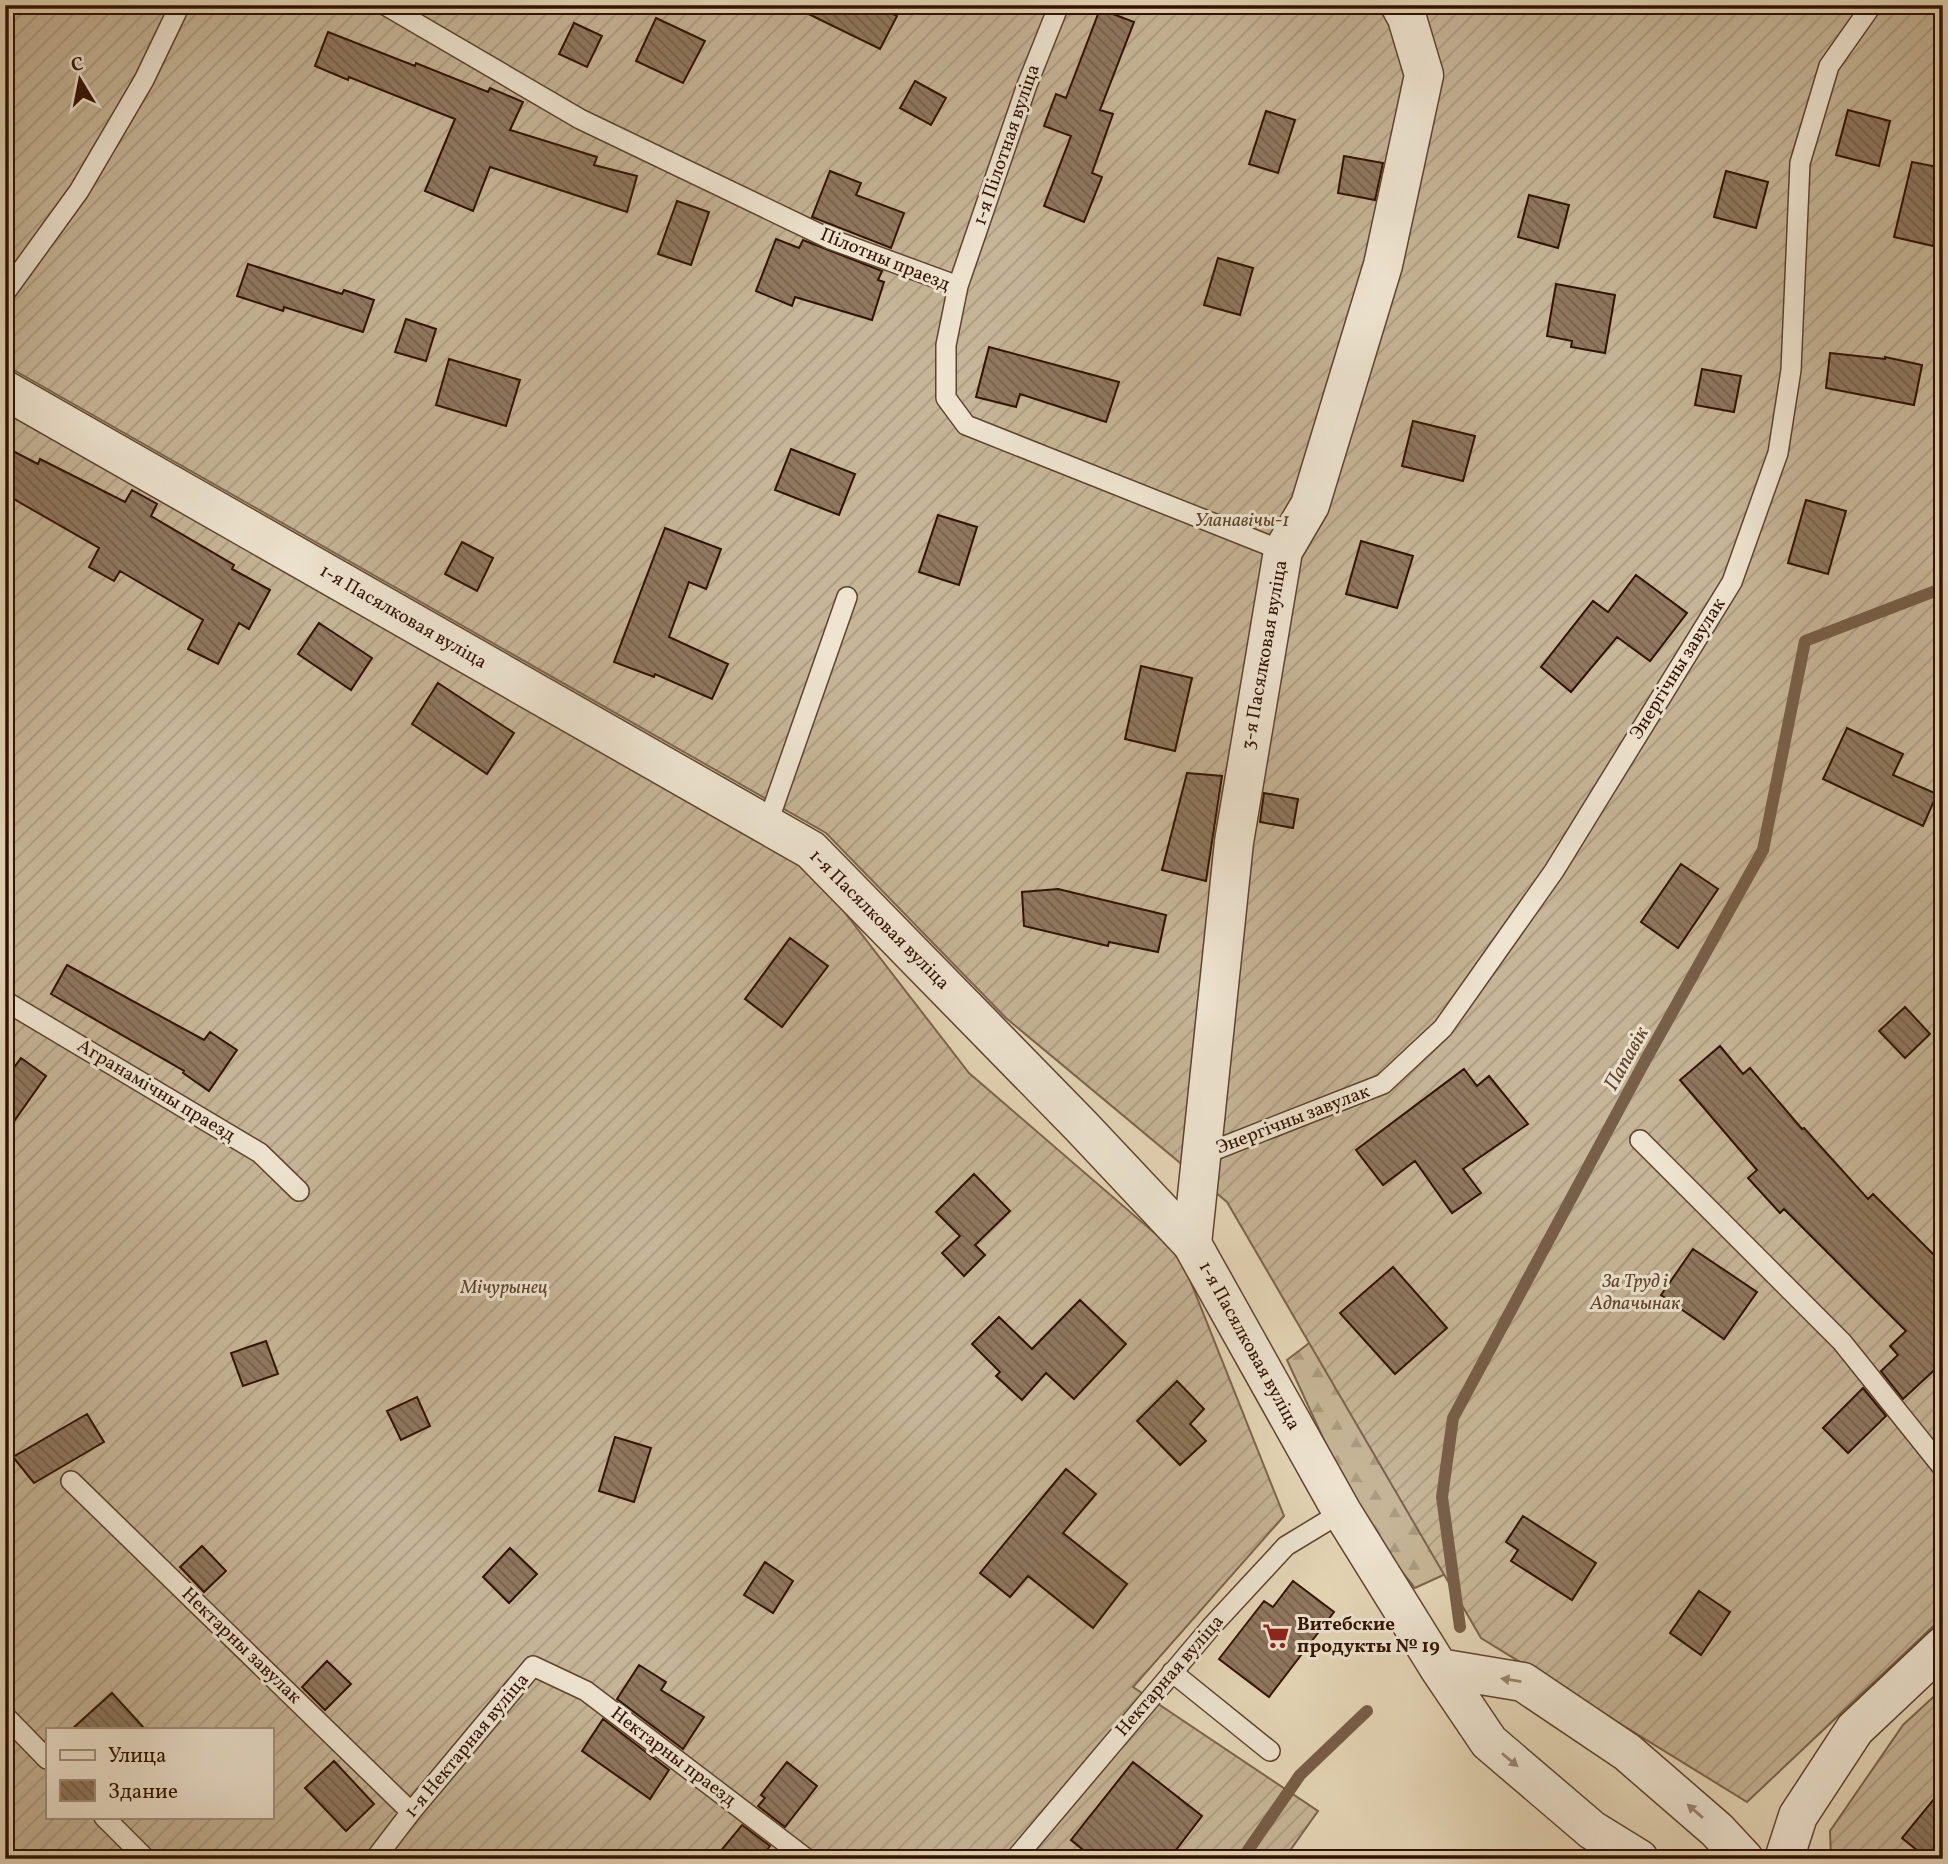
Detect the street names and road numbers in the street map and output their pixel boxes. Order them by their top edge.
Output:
street label: 1-я Пілотная вуліца [967,61,1047,229]
street label: Пілотны праезд [816,222,954,298]
street label: 1-я Пасялковая вуліца [314,558,492,676]
street label: 3-я Пасялковая вуліца [1235,558,1295,752]
street label: Энергічны завулак [1624,593,1732,745]
street label: 1-я Пасялковая вуліца [803,844,955,996]
street label: Агранамічны праезд [72,1033,240,1149]
street label: Энергічны завулак [1212,1079,1374,1161]
street label: 1-я Пасялковая вуліца [1192,1257,1306,1435]
street label: Нектарны завулак [175,1582,307,1710]
street label: Нектарная вуліца [1110,1610,1230,1742]
street label: 1-я Нектарная вуліца [399,1668,535,1824]
street label: Нектарны праезд [605,1701,741,1813]

